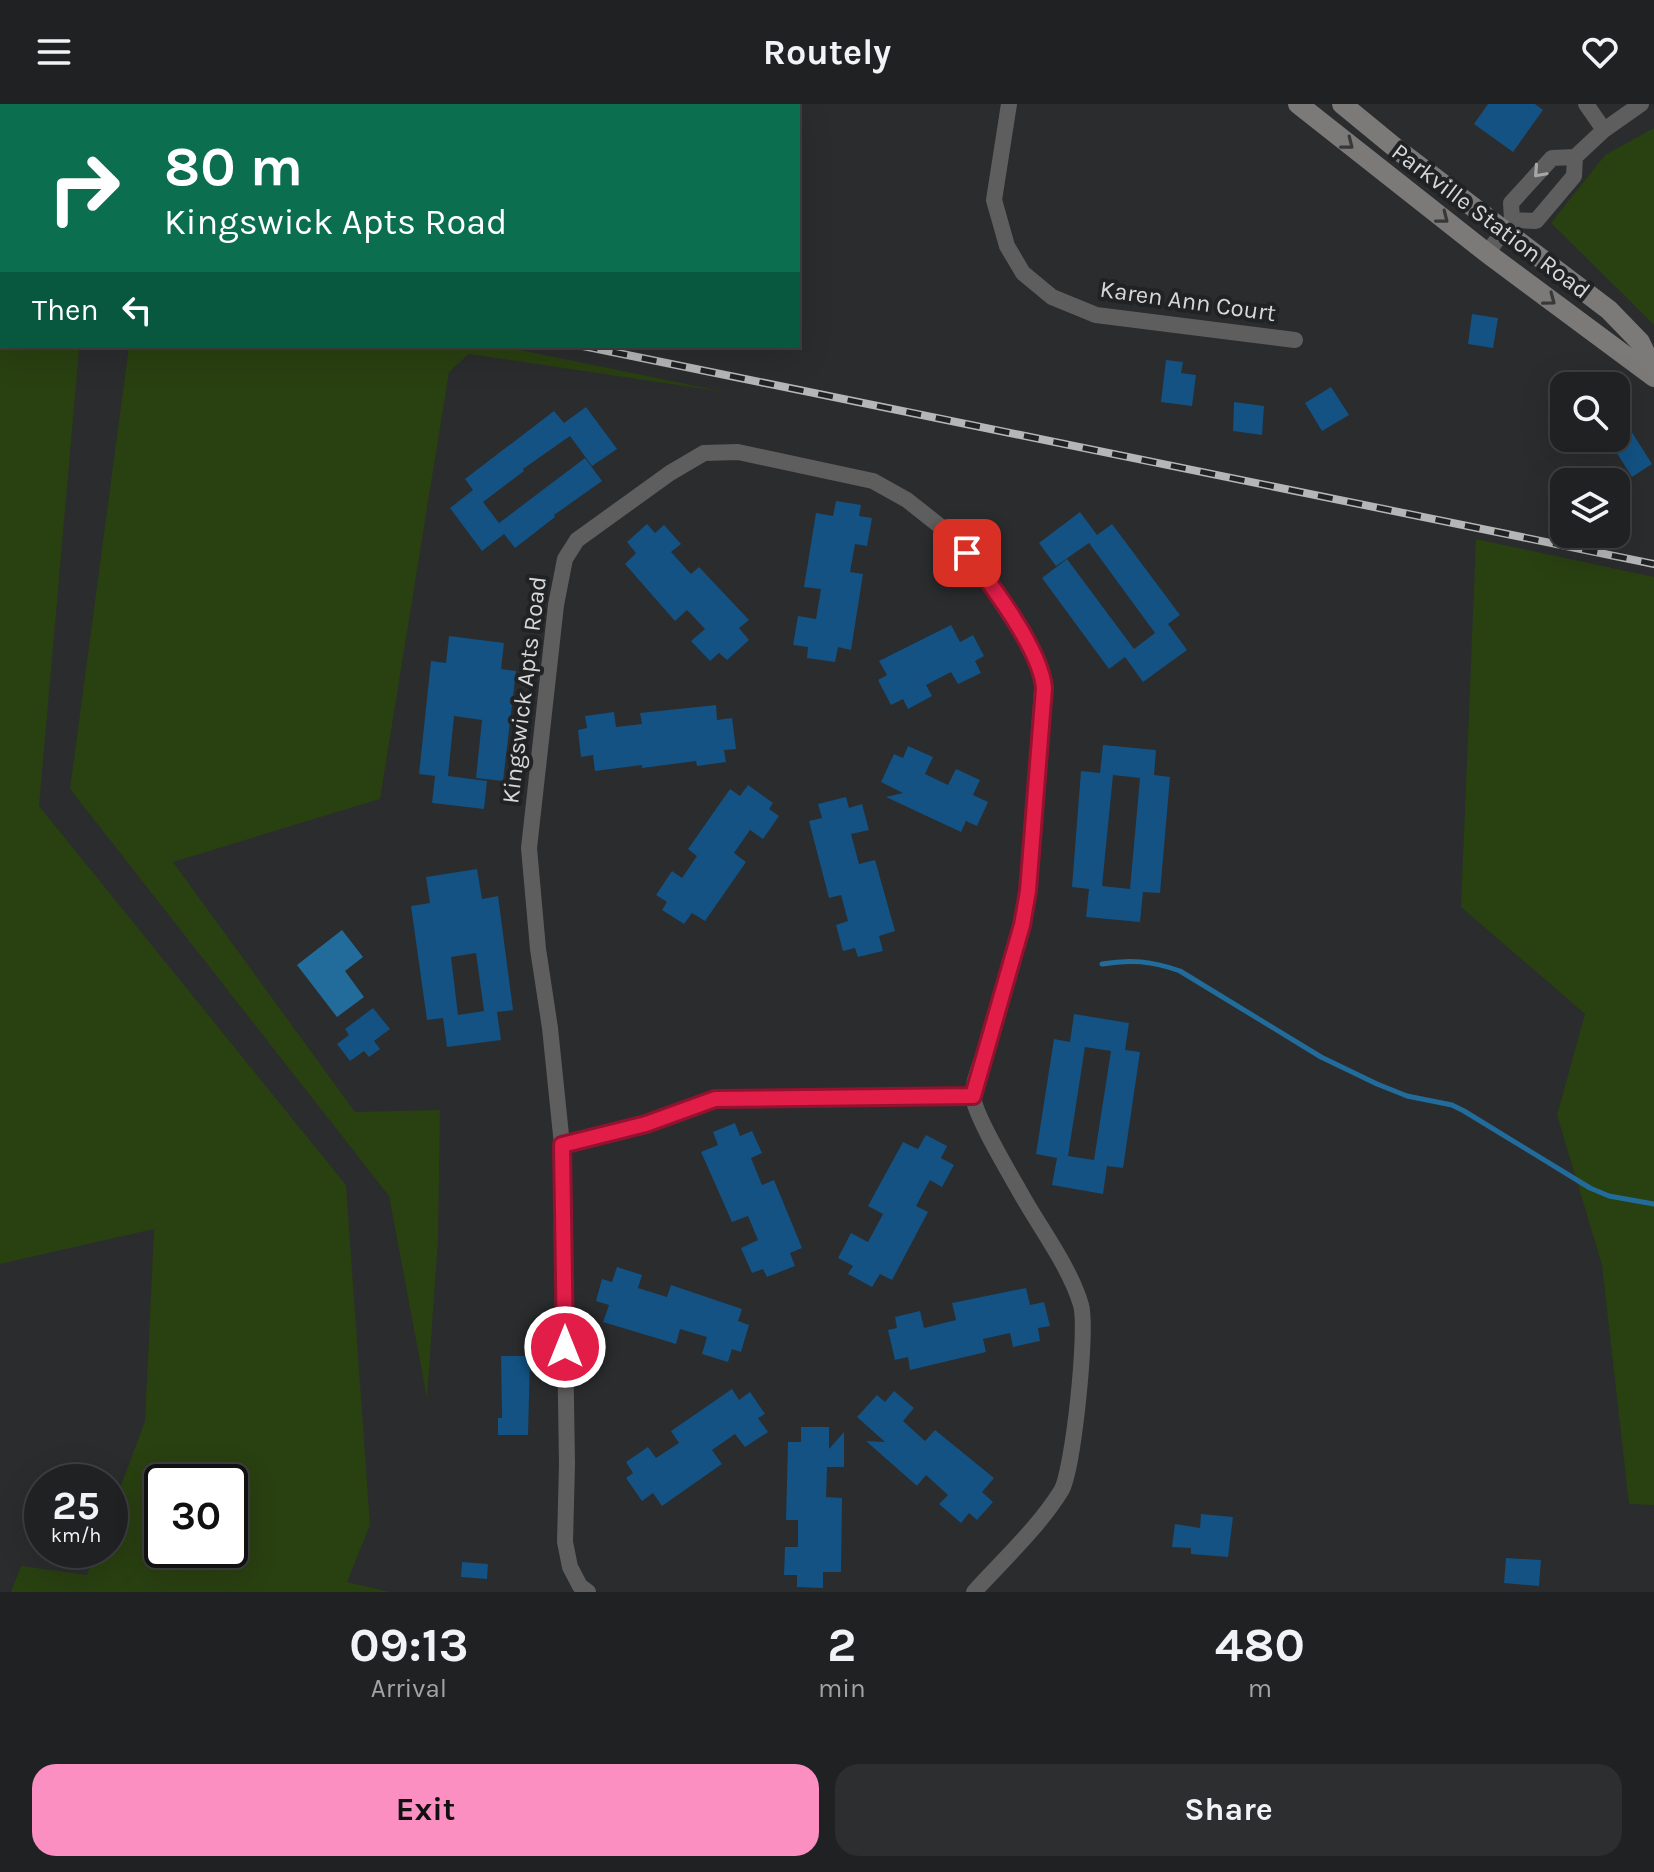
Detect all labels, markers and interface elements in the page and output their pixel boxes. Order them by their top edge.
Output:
icon: menu [32,30,76,74]
icon: heart [1578,30,1622,74]
text: Routely [763,31,891,73]
text: 80 m [164,134,303,199]
one-way arrow [1339,134,1353,149]
icon: right [32,136,136,240]
street label: Parkville Station Road [1386,137,1596,305]
one-way arrow [1535,162,1549,177]
text: Kingswick Apts Road [164,201,507,243]
one-way arrow [1434,209,1449,223]
street label: Karen Ann Court [1098,275,1278,327]
icon: left [115,288,159,332]
one-way arrow [1541,290,1555,304]
text: Then [32,292,99,328]
map controls [1550,372,1630,548]
button: search [1550,372,1630,452]
button: layers [1550,468,1630,548]
pin [933,519,1001,587]
icon: arrive [945,531,989,575]
street label: Kingswick Apts Road [496,575,552,805]
position arrow [523,1305,607,1389]
speed limit sign: 30 [144,1464,248,1568]
text: 25 [52,1482,100,1529]
text: km/h [51,1524,101,1547]
text: 09:13 [349,1617,469,1673]
text: 2 [827,1617,856,1673]
text: 480 [1215,1617,1305,1673]
text: Arrival [371,1673,447,1704]
text: min [818,1673,866,1704]
text: m [1248,1673,1272,1704]
button: Exit [32,1764,819,1856]
button: Share [835,1764,1622,1856]

